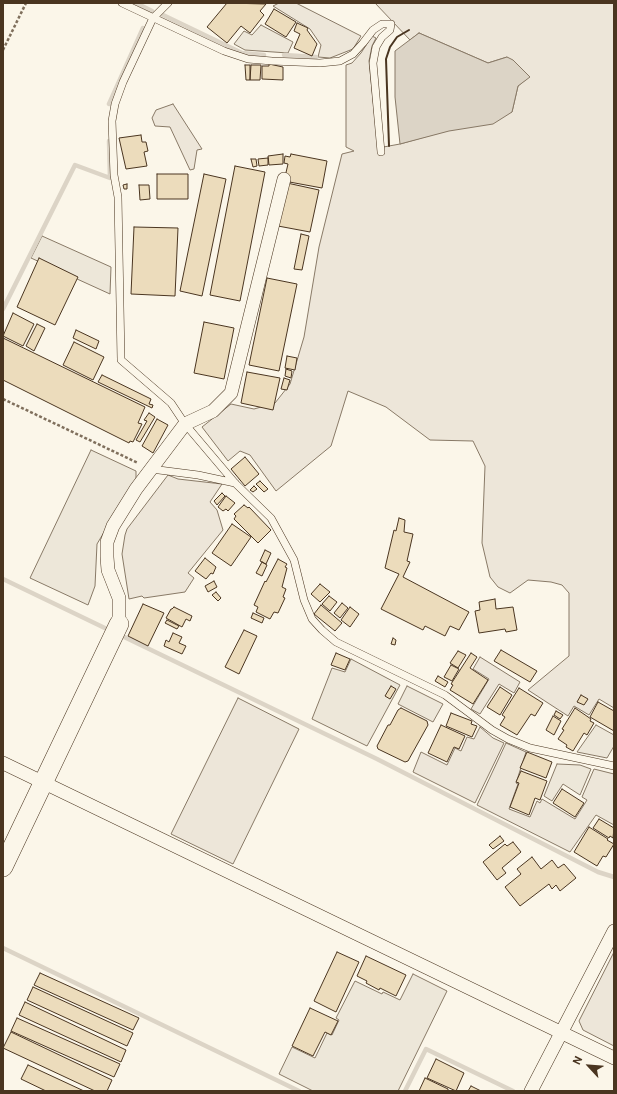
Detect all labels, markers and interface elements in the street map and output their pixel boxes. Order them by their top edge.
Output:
north arrow [569,1046,609,1086]
text: N [570,1054,585,1067]

